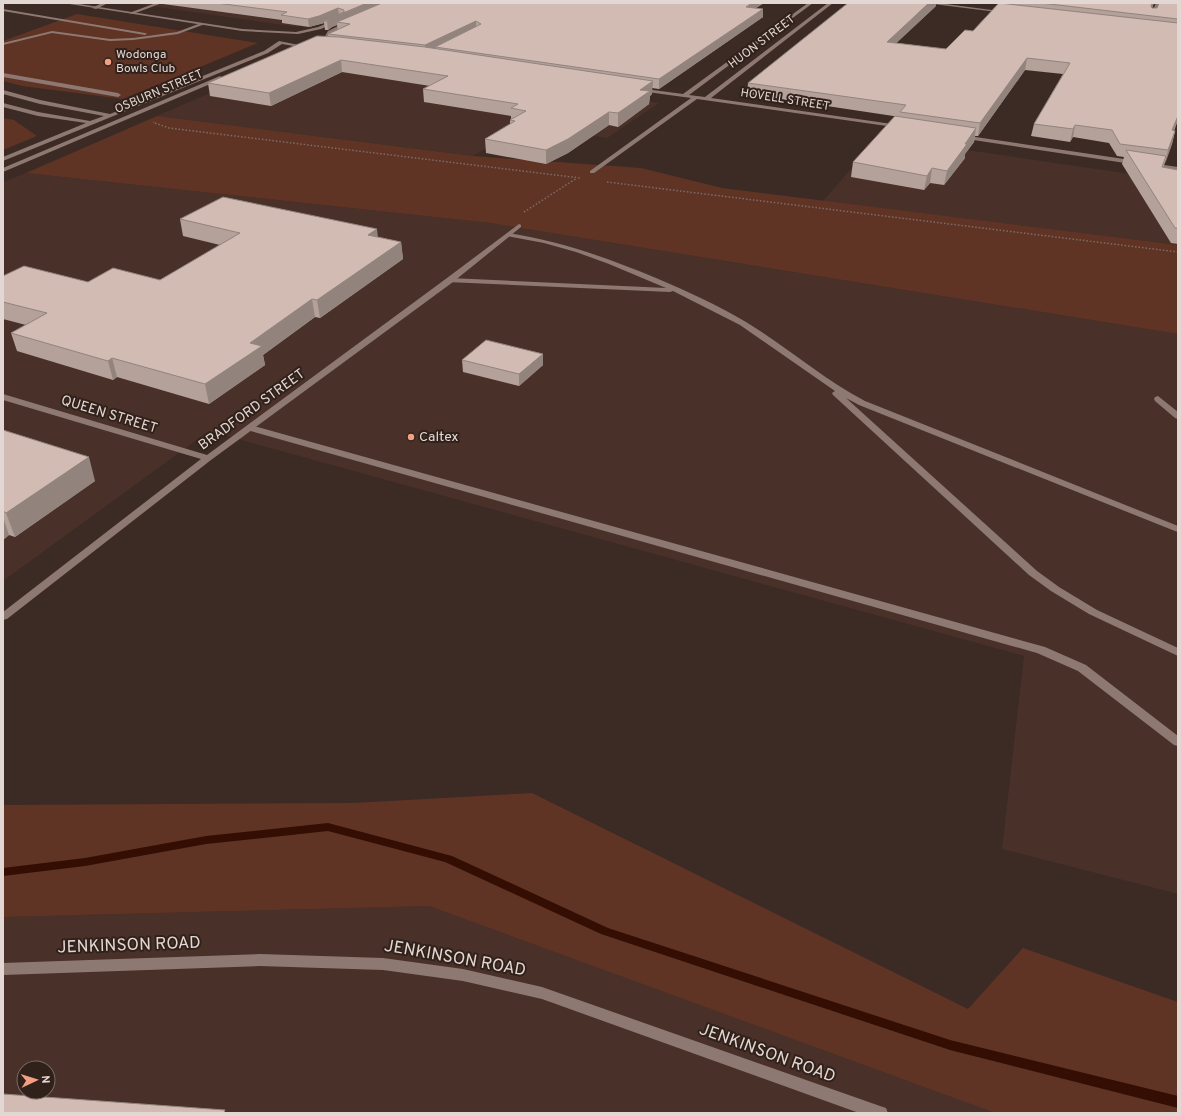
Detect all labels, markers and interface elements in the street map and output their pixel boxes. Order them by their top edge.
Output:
street label: HUON STREET [725,12,799,72]
place label: Wodonga Bowls Club [116,47,175,77]
marker: Wodonga Bowls Club [103,57,113,67]
street label: OSBURN STREET [112,66,206,118]
street label: HOVELL STREET [739,85,831,115]
street label: BRADFORD STREET [195,366,309,454]
street label: QUEEN STREET [59,392,159,438]
place label: Caltex [419,429,459,446]
marker: Caltex [406,432,416,442]
street label: JENKINSON ROAD [57,933,201,959]
street label: JENKINSON ROAD [382,936,528,982]
street label: JENKINSON ROAD [696,1019,838,1089]
north arrow [16,1060,56,1100]
text: N [38,1075,52,1084]

